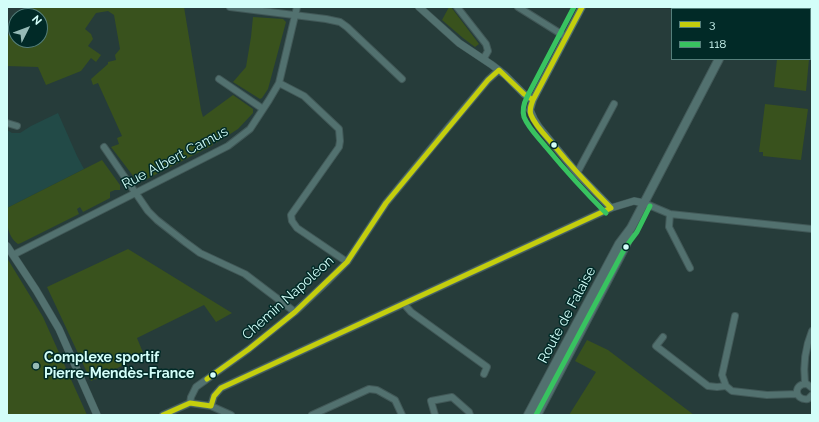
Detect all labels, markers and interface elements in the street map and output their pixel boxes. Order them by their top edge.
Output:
north arrow [8,8,48,48]
legend [671,8,811,60]
text: N [29,13,44,28]
text: 3 [709,17,715,31]
text: 118 [709,37,726,51]
street label: Rue Albert Camus [119,123,231,193]
unlabelled marker [549,140,559,150]
unlabelled marker [621,242,631,252]
street label: Chemin Napoléon [239,252,337,344]
street label: Route de Falaise [535,264,599,366]
place label: Complexe sportif Pierre-Mendès-France [44,350,194,382]
marker: Complexe sportif Pierre-Mendès-France [31,361,41,371]
unlabelled marker [208,370,218,380]

